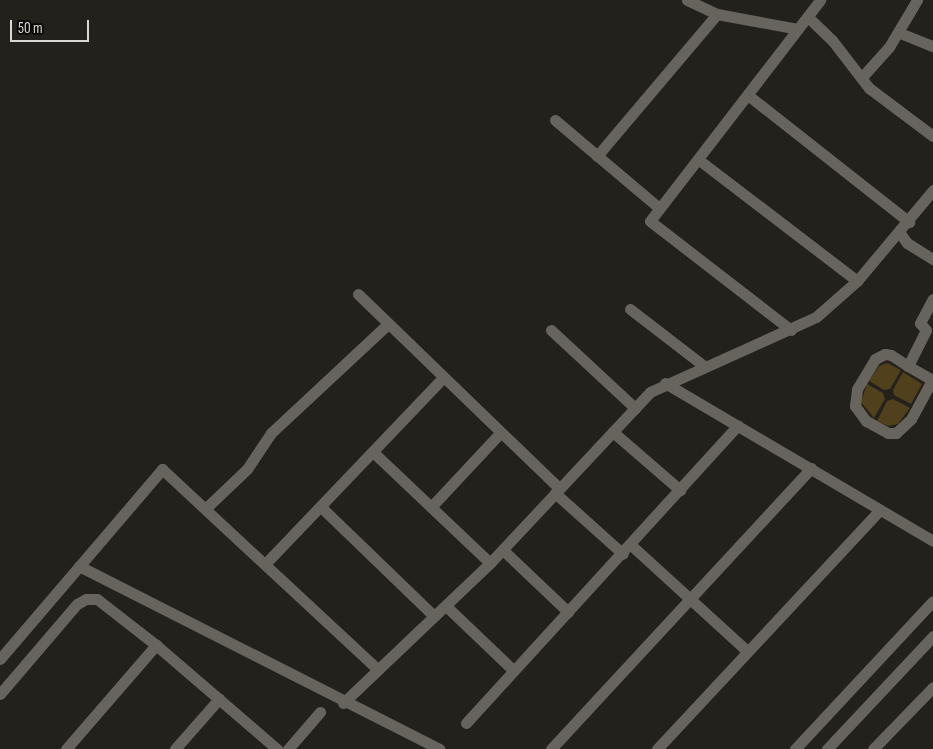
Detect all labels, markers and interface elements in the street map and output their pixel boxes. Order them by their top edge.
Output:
scale bar [12,10,91,42]
text: 50 m [18,19,43,38]

